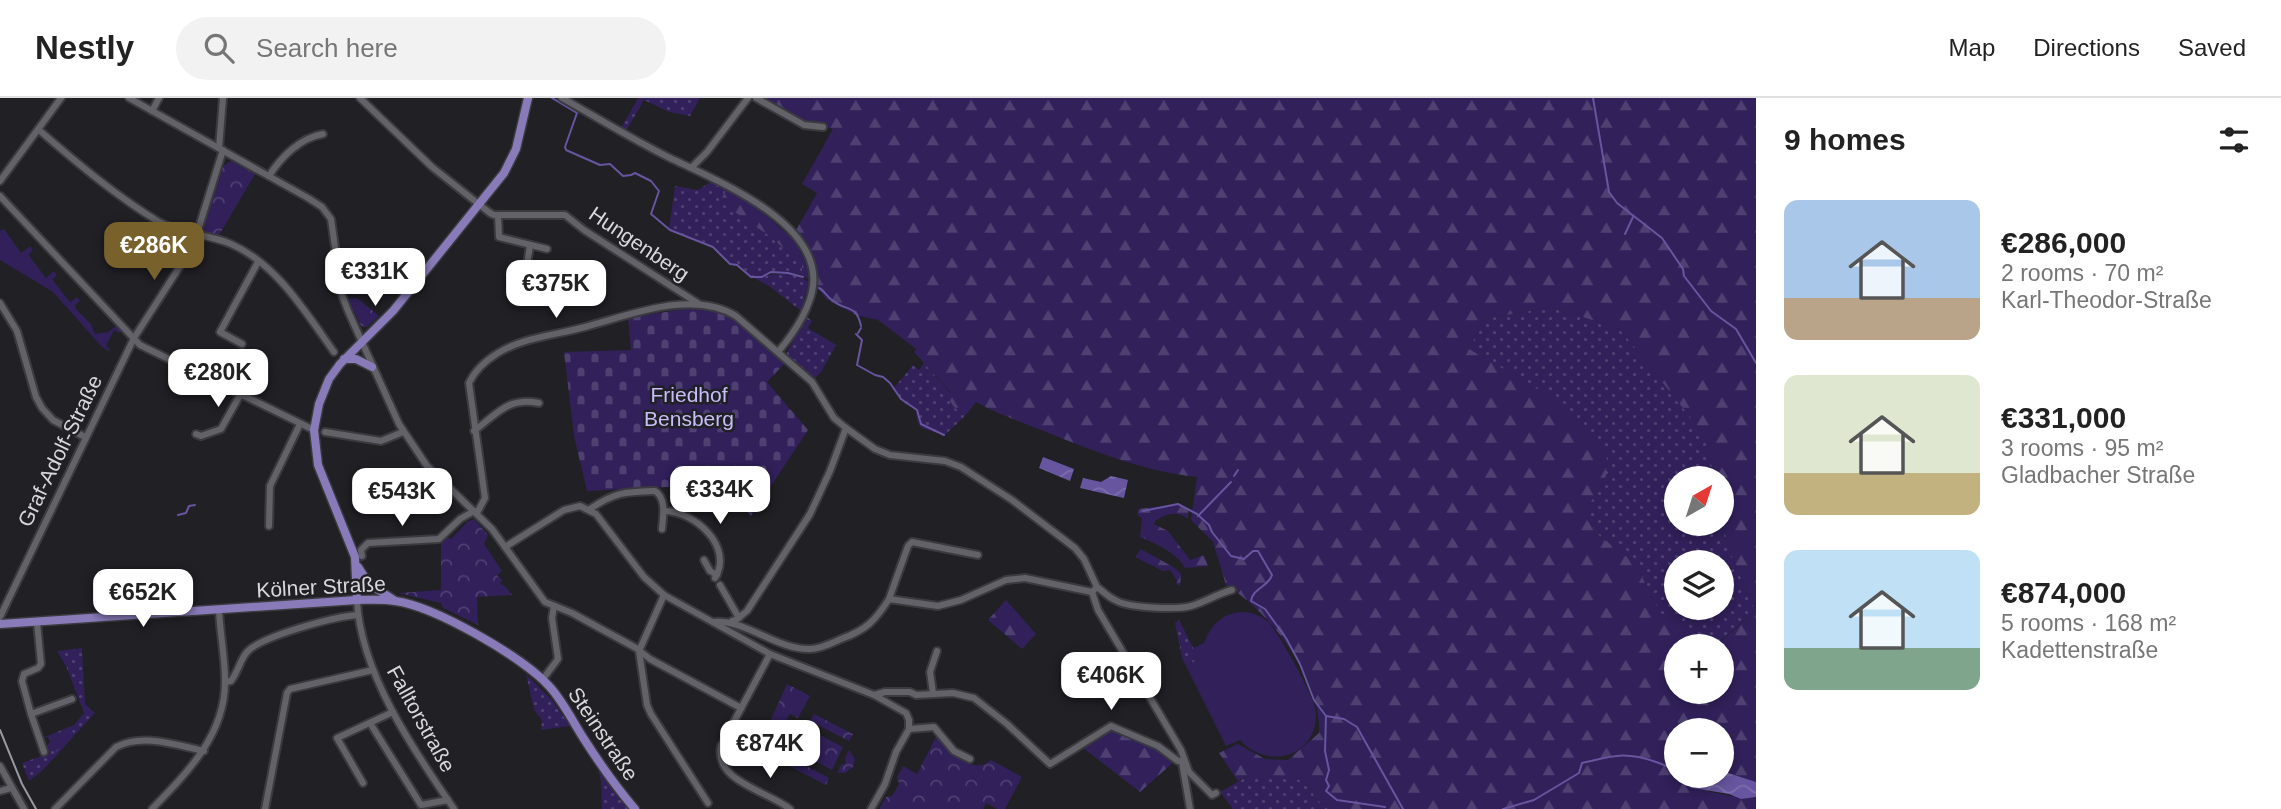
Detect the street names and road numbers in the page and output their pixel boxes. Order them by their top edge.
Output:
street label: Hungenberg [585,202,694,285]
street label: Graf-Adolf-Straße [13,371,106,530]
street label: Kölner Straße [256,572,386,601]
street label: Falltorstraße [383,662,460,776]
street label: Steinstraße [564,683,643,785]

